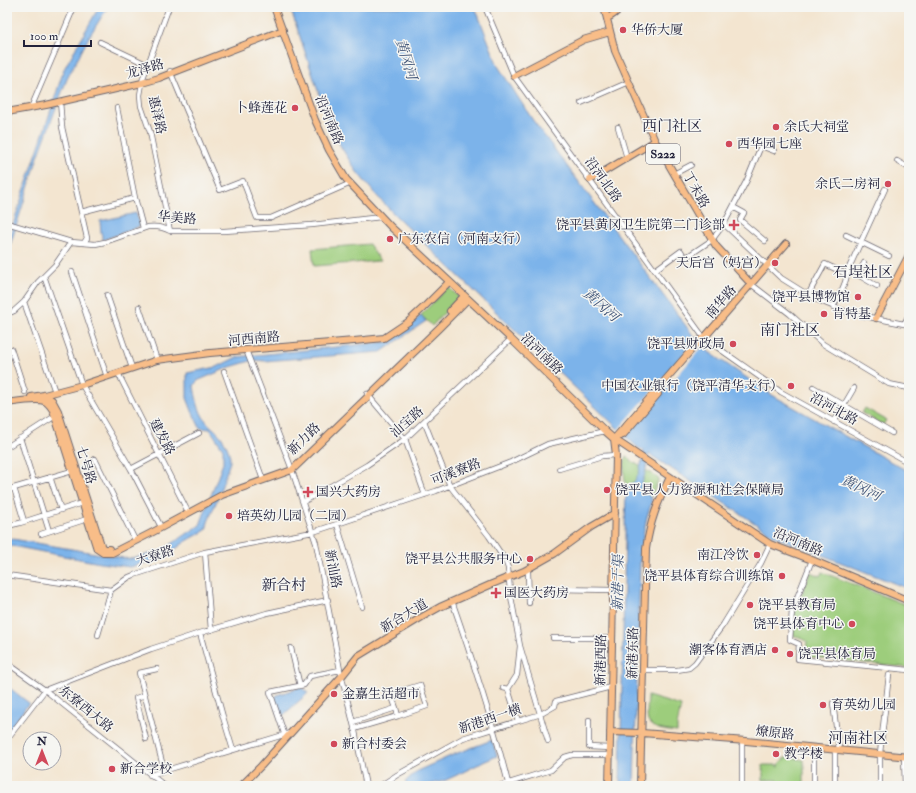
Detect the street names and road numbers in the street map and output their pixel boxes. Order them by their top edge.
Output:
street label: 龙泽路 [124,56,166,82]
street label: 沿河南路 [311,93,347,147]
street label: 惠泽路 [145,94,169,136]
road number: S222 [646,144,680,164]
street label: 沿河北路 [581,154,625,206]
street label: 丁未路 [679,169,713,211]
street label: 华美路 [157,208,197,228]
street label: 南华路 [702,282,740,322]
street label: 河西南路 [227,329,281,349]
street label: 沿河南路 [518,330,566,378]
street label: 沿河北路 [807,389,861,429]
street label: 汕宝路 [387,403,427,441]
street label: 建发路 [146,416,178,458]
street label: 新力路 [284,420,324,458]
street label: 七号路 [73,444,99,486]
street label: 可溪寮路 [429,455,483,489]
street label: 沿河南路 [771,524,825,560]
street label: 大寮路 [134,542,176,570]
street label: 新汕路 [321,548,345,590]
street label: 新合大道 [378,596,430,636]
street label: 新港东路 [625,627,641,679]
street label: 新港西路 [593,634,609,686]
street label: 东寮西大路 [56,682,116,736]
street label: 新港西一横 [457,701,523,737]
street label: 燎原路 [755,723,795,743]

